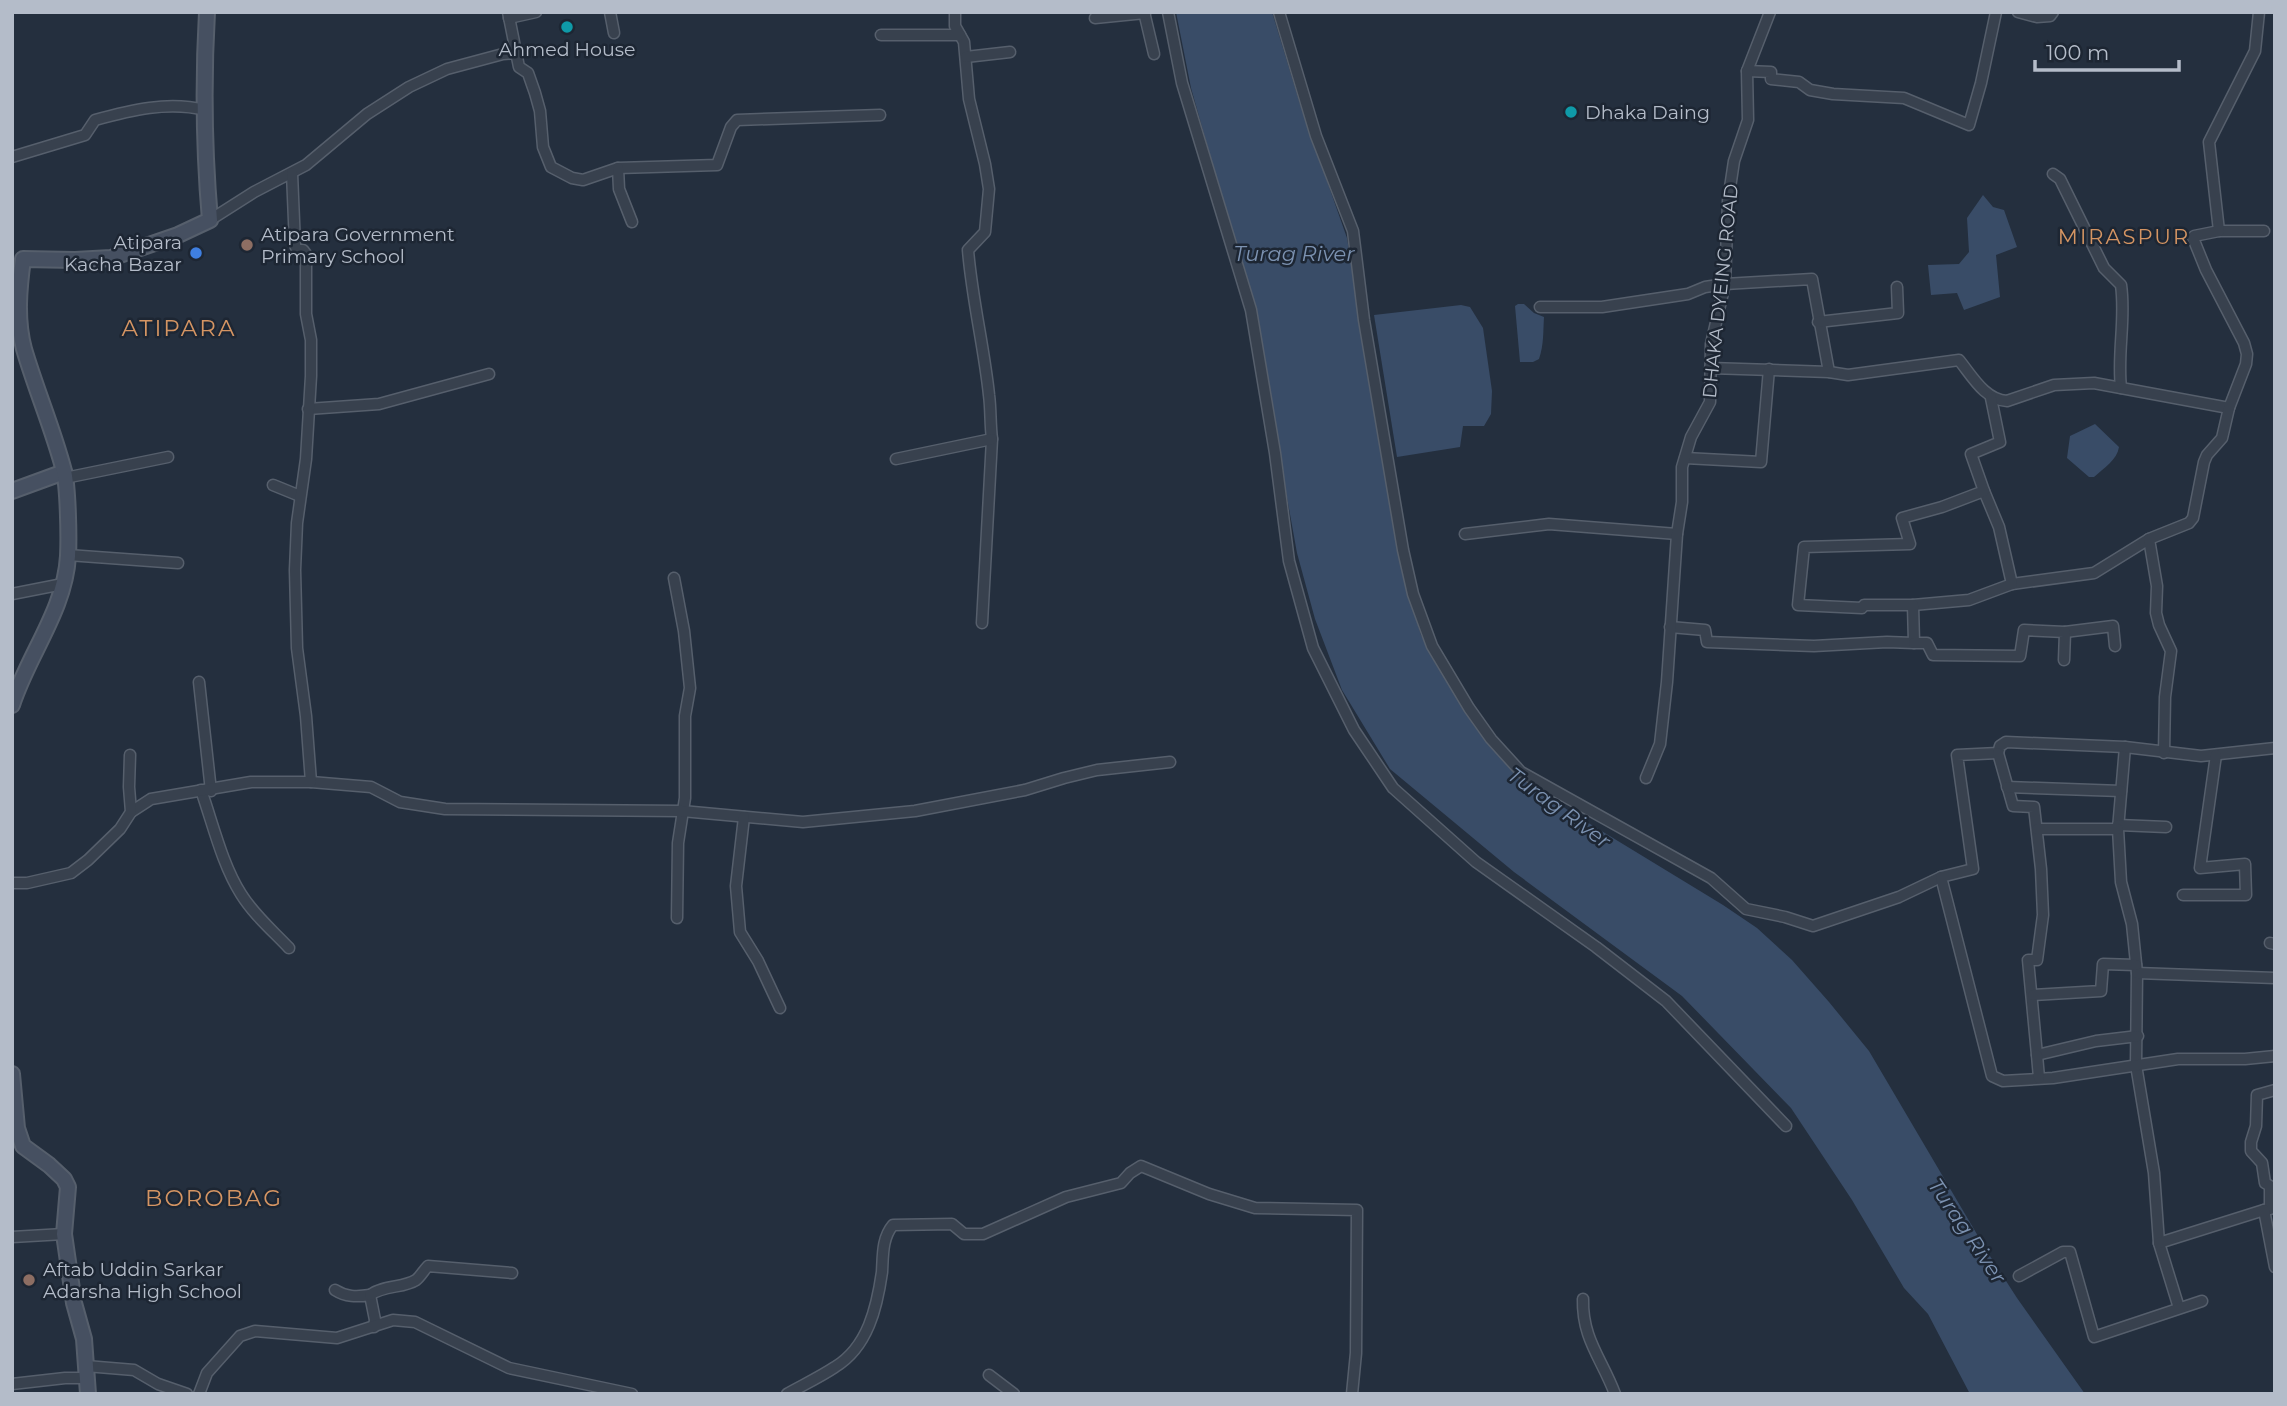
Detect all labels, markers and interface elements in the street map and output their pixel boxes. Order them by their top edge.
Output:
marker: Ahmed House [559,19,575,35]
scale bar [2035,28,2178,72]
place label: Ahmed House [499,38,635,61]
text: 100 m [2046,40,2109,65]
place label: Dhaka Daing [1585,101,1710,124]
marker: Dhaka Daing [1563,104,1579,120]
street label: DHAKA DYEING ROAD [1698,183,1743,399]
place label: Atipara Government Primary School [261,223,455,268]
district label: MIRASPUR [2058,224,2190,249]
place label: Atipara Kacha Bazar [64,231,182,276]
marker: Atipara Government Primary School [239,237,255,253]
water label: Turag River [1233,241,1355,266]
marker: Atipara Kacha Bazar [188,245,204,261]
district label: ATIPARA [122,314,236,342]
water label: Turag River [1503,762,1616,854]
water label: Turag River [1923,1174,2012,1288]
district label: BOROBAG [145,1184,283,1212]
place label: Aftab Uddin Sarkar Adarsha High School [43,1258,242,1303]
marker: Aftab Uddin Sarkar Adarsha High School [21,1272,37,1288]

